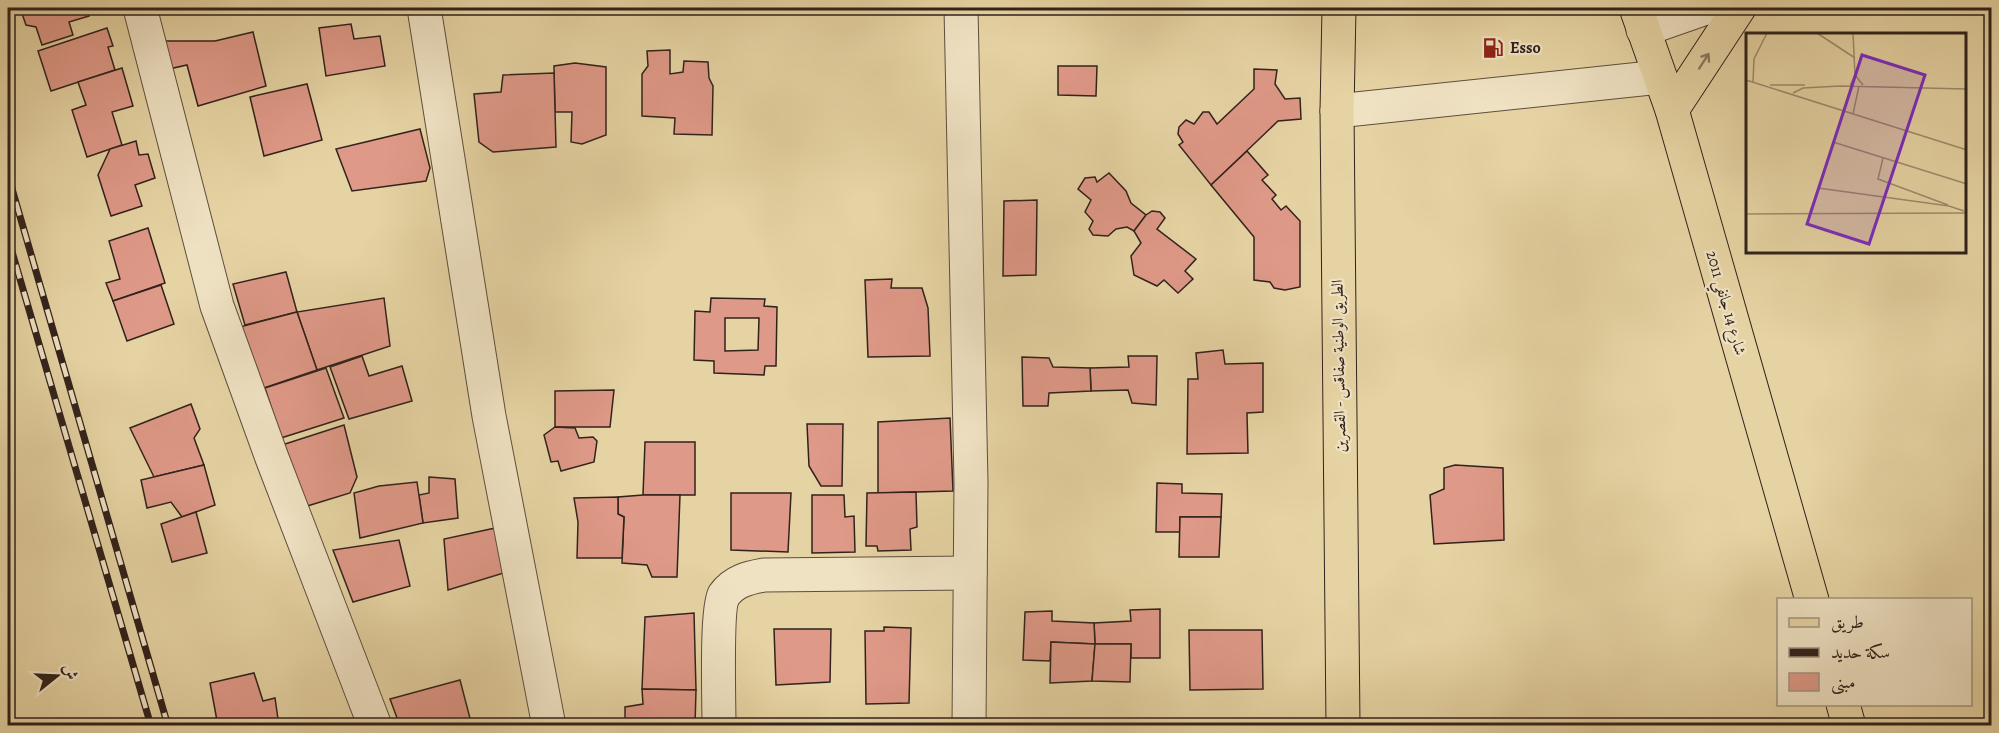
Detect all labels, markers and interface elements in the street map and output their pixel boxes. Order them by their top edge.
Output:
inset map [1746,33,1966,254]
fuel station icon: Esso [1481,36,1505,60]
place label: Esso [1510,37,1541,59]
one-way arrow [1698,53,1710,69]
street label: شارع 14 جانفي 2011 [1697,248,1751,359]
street label: الطريق الوطنية صفاقس - القصرين [1326,279,1352,453]
legend [1777,598,1972,706]
text: طريق [1831,610,1864,634]
text: سكة حديد [1831,640,1890,664]
north arrow [27,646,87,706]
text: ش [57,661,83,683]
text: مبنى [1831,670,1856,695]

